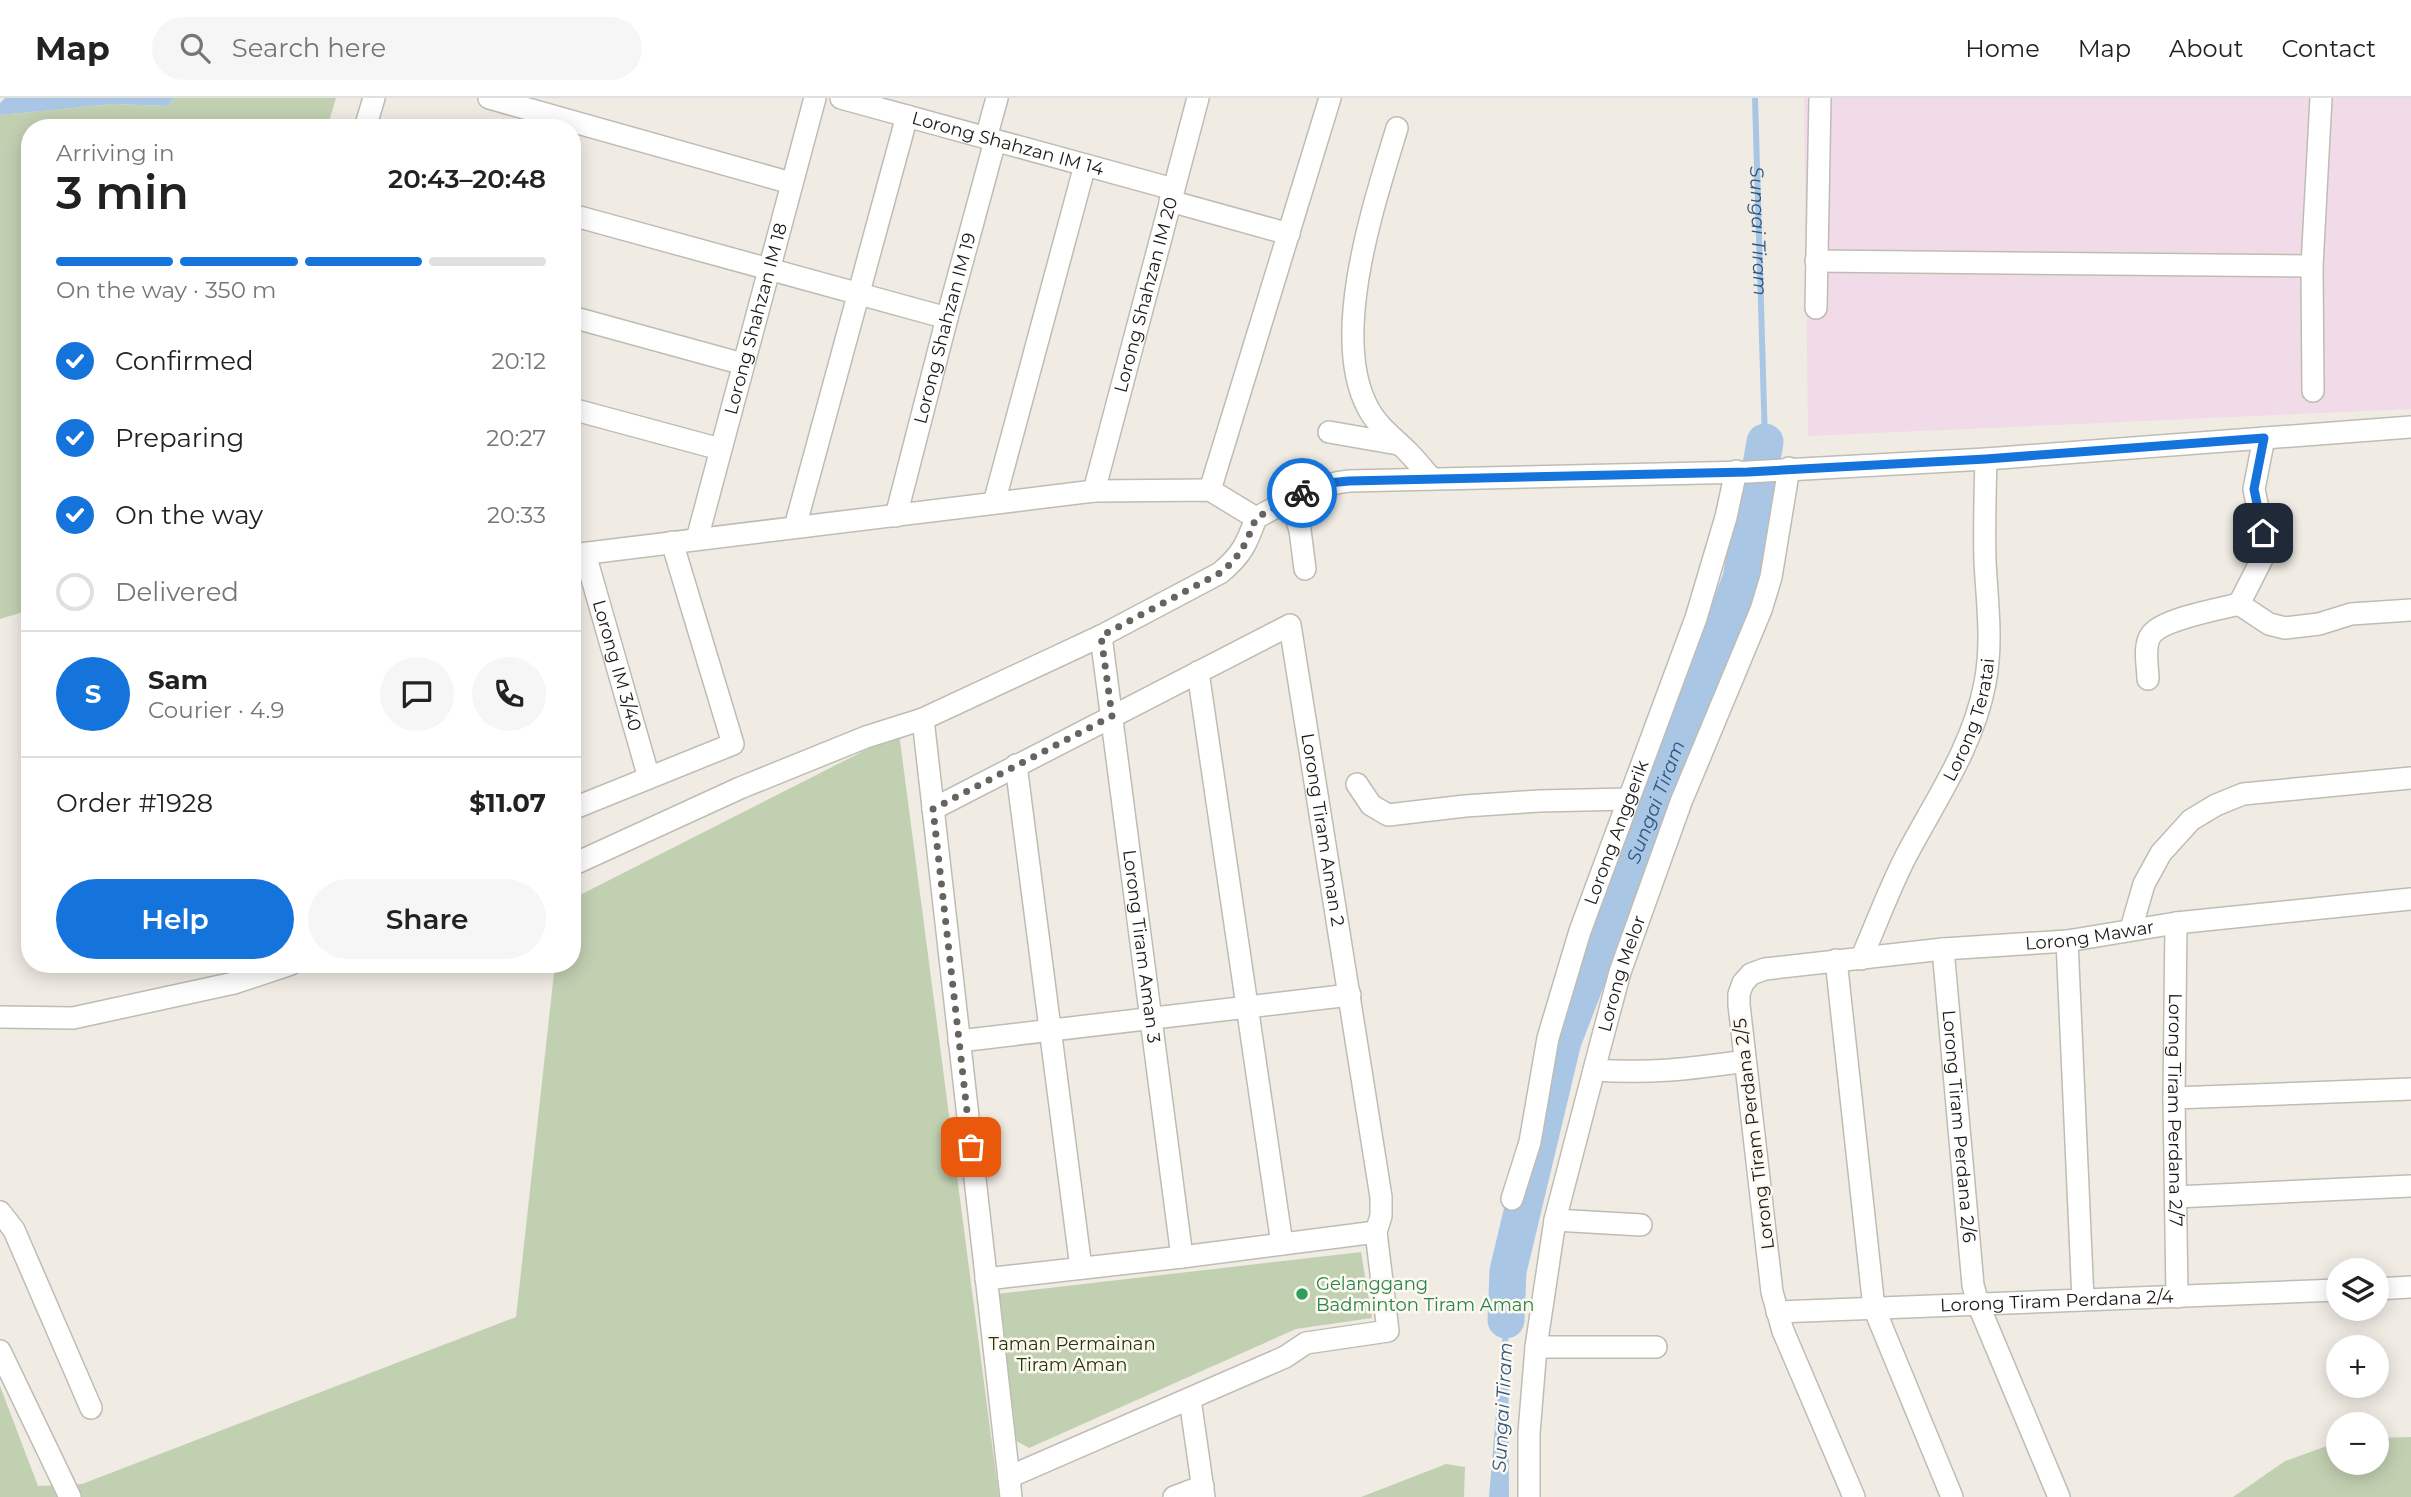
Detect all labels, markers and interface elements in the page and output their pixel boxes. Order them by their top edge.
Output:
search box [152,17,642,80]
text: Map [35,28,110,68]
icon: search [176,29,214,67]
text: Search here [232,32,386,64]
text: Home [1965,34,2040,63]
text: Map [2078,34,2131,63]
text: About [2169,34,2243,63]
text: Contact [2281,34,2376,63]
street label: Lorong Shahzan IM 14 [910,107,1106,181]
text: Arriving in [56,139,175,167]
text: 20:43–20:48 [388,163,546,195]
text: 3 min [56,164,189,221]
water label: Sungai Tiram [1745,166,1772,296]
street label: Lorong Shahzan IM 20 [1110,195,1182,395]
street label: Lorong Shahzan IM 18 [720,221,792,417]
street label: Lorong Shahzan IM 19 [909,230,981,426]
text: On the way · 350 m [56,276,276,304]
icon: check [56,342,94,380]
text: Confirmed [115,345,254,377]
text: 20:12 [492,347,546,375]
icon: check [56,419,94,457]
text: Preparing [115,422,244,454]
text: 20:27 [486,424,546,452]
courier [1267,458,1337,528]
icon: bike [1283,474,1321,512]
icon: check [56,496,94,534]
text: On the way [115,499,263,531]
text: 20:33 [487,501,546,529]
pin [2233,503,2293,563]
icon: home [2244,514,2282,552]
text: Delivered [115,576,239,608]
street label: Lorong IM 3/40 [588,597,646,734]
button: chat [380,657,454,731]
button: phone [472,657,546,731]
street label: Lorong Teratai [1938,657,1999,785]
text: Sam [148,664,208,696]
text: S [85,678,101,710]
text: Courier · 4.9 [148,696,284,724]
street label: Lorong Tiram Aman 2 [1296,732,1349,928]
water label: Sungai Tiram [1622,737,1690,867]
street label: Lorong Anggerik [1580,757,1653,908]
text: Order #1928 [56,787,213,819]
text: $11.07 [469,787,546,819]
street label: Lorong Tiram Aman 3 [1118,848,1165,1045]
button: Help [56,879,294,959]
button: Share [308,879,546,959]
street label: Lorong Melor [1593,912,1650,1034]
street label: Lorong Mawar [2024,916,2156,955]
street label: Lorong Tiram Perdana 2/7 [2163,993,2187,1227]
street label: Lorong Tiram Perdana 2/6 [1937,1009,1980,1244]
street label: Lorong Tiram Perdana 2/5 [1729,1017,1779,1251]
pin [941,1117,1001,1177]
icon: bag [952,1128,990,1166]
map controls [2326,1258,2389,1475]
button: layers [2326,1258,2389,1321]
place label: Gelanggang Badminton Tiram Aman [1316,1273,1535,1316]
street label: Lorong Tiram Perdana 2/4 [1940,1285,2174,1317]
marker: Gelanggang Badminton Tiram Aman [1294,1286,1310,1302]
park label: Taman Permainan Tiram Aman [988,1333,1156,1376]
button: + [2326,1335,2389,1398]
water label: Sungai Tiram [1488,1342,1517,1472]
button: − [2326,1412,2389,1475]

